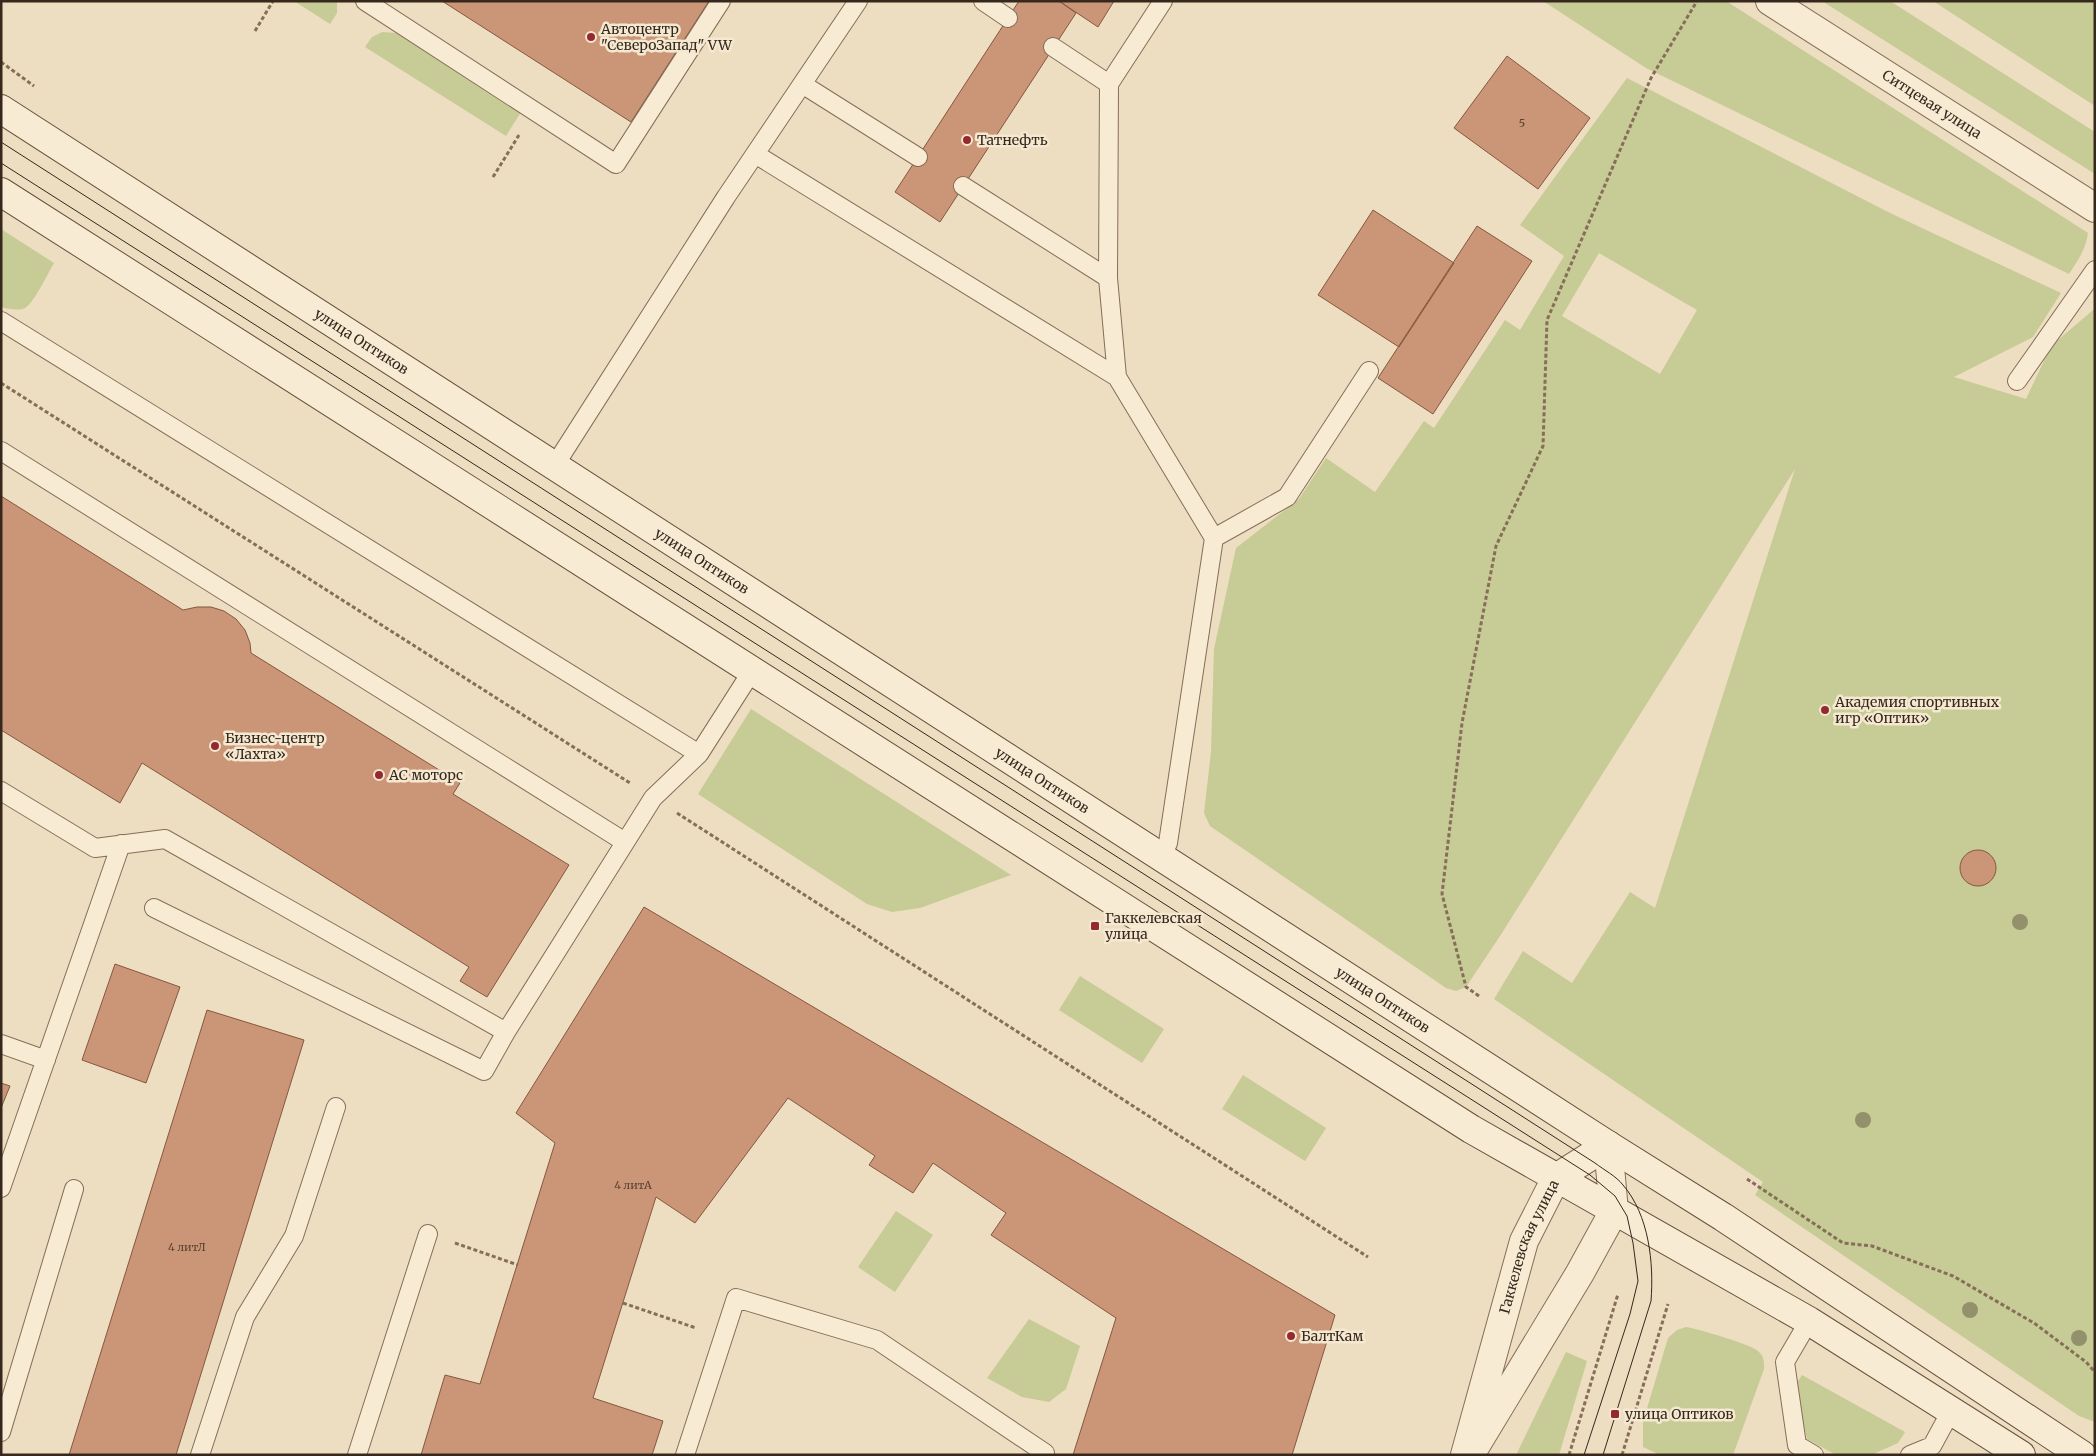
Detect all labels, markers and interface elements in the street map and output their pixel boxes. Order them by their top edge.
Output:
place label: Автоцентр "СевероЗапад" VW [600,20,733,54]
marker: Автоцентр "СевероЗапад" VW [585,31,597,43]
street label: Ситцевая улица [1879,66,1985,143]
house number: 5 [1519,116,1525,130]
place label: Татнефть [977,131,1048,149]
marker: Татнефть [961,134,973,146]
street label: улица Оптиков [311,304,412,378]
street label: улица Оптиков [651,524,752,598]
place label: Академия спортивных игр «Оптик» [1834,693,2000,727]
marker: Академия спортивных игр «Оптик» [1819,704,1831,716]
place label: Бизнес-центр «Лахта» [225,729,325,763]
marker: Бизнес-центр «Лахта» [209,740,221,752]
street label: улица Оптиков [992,743,1093,817]
place label: АС моторс [388,766,463,784]
marker: АС моторс [373,769,385,781]
place label: Гаккелевская улица [1105,909,1202,943]
marker: Гаккелевская улица [1089,920,1101,932]
street label: улица Оптиков [1332,963,1433,1037]
street label: Гаккелевская улица [1495,1176,1563,1316]
house number: 4 литА [614,1178,652,1192]
house number: 4 литЛ [168,1240,206,1254]
place label: БалтКам [1301,1327,1364,1345]
marker: БалтКам [1285,1330,1297,1342]
place label: улица Оптиков [1625,1405,1734,1423]
marker: улица Оптиков [1609,1408,1621,1420]

